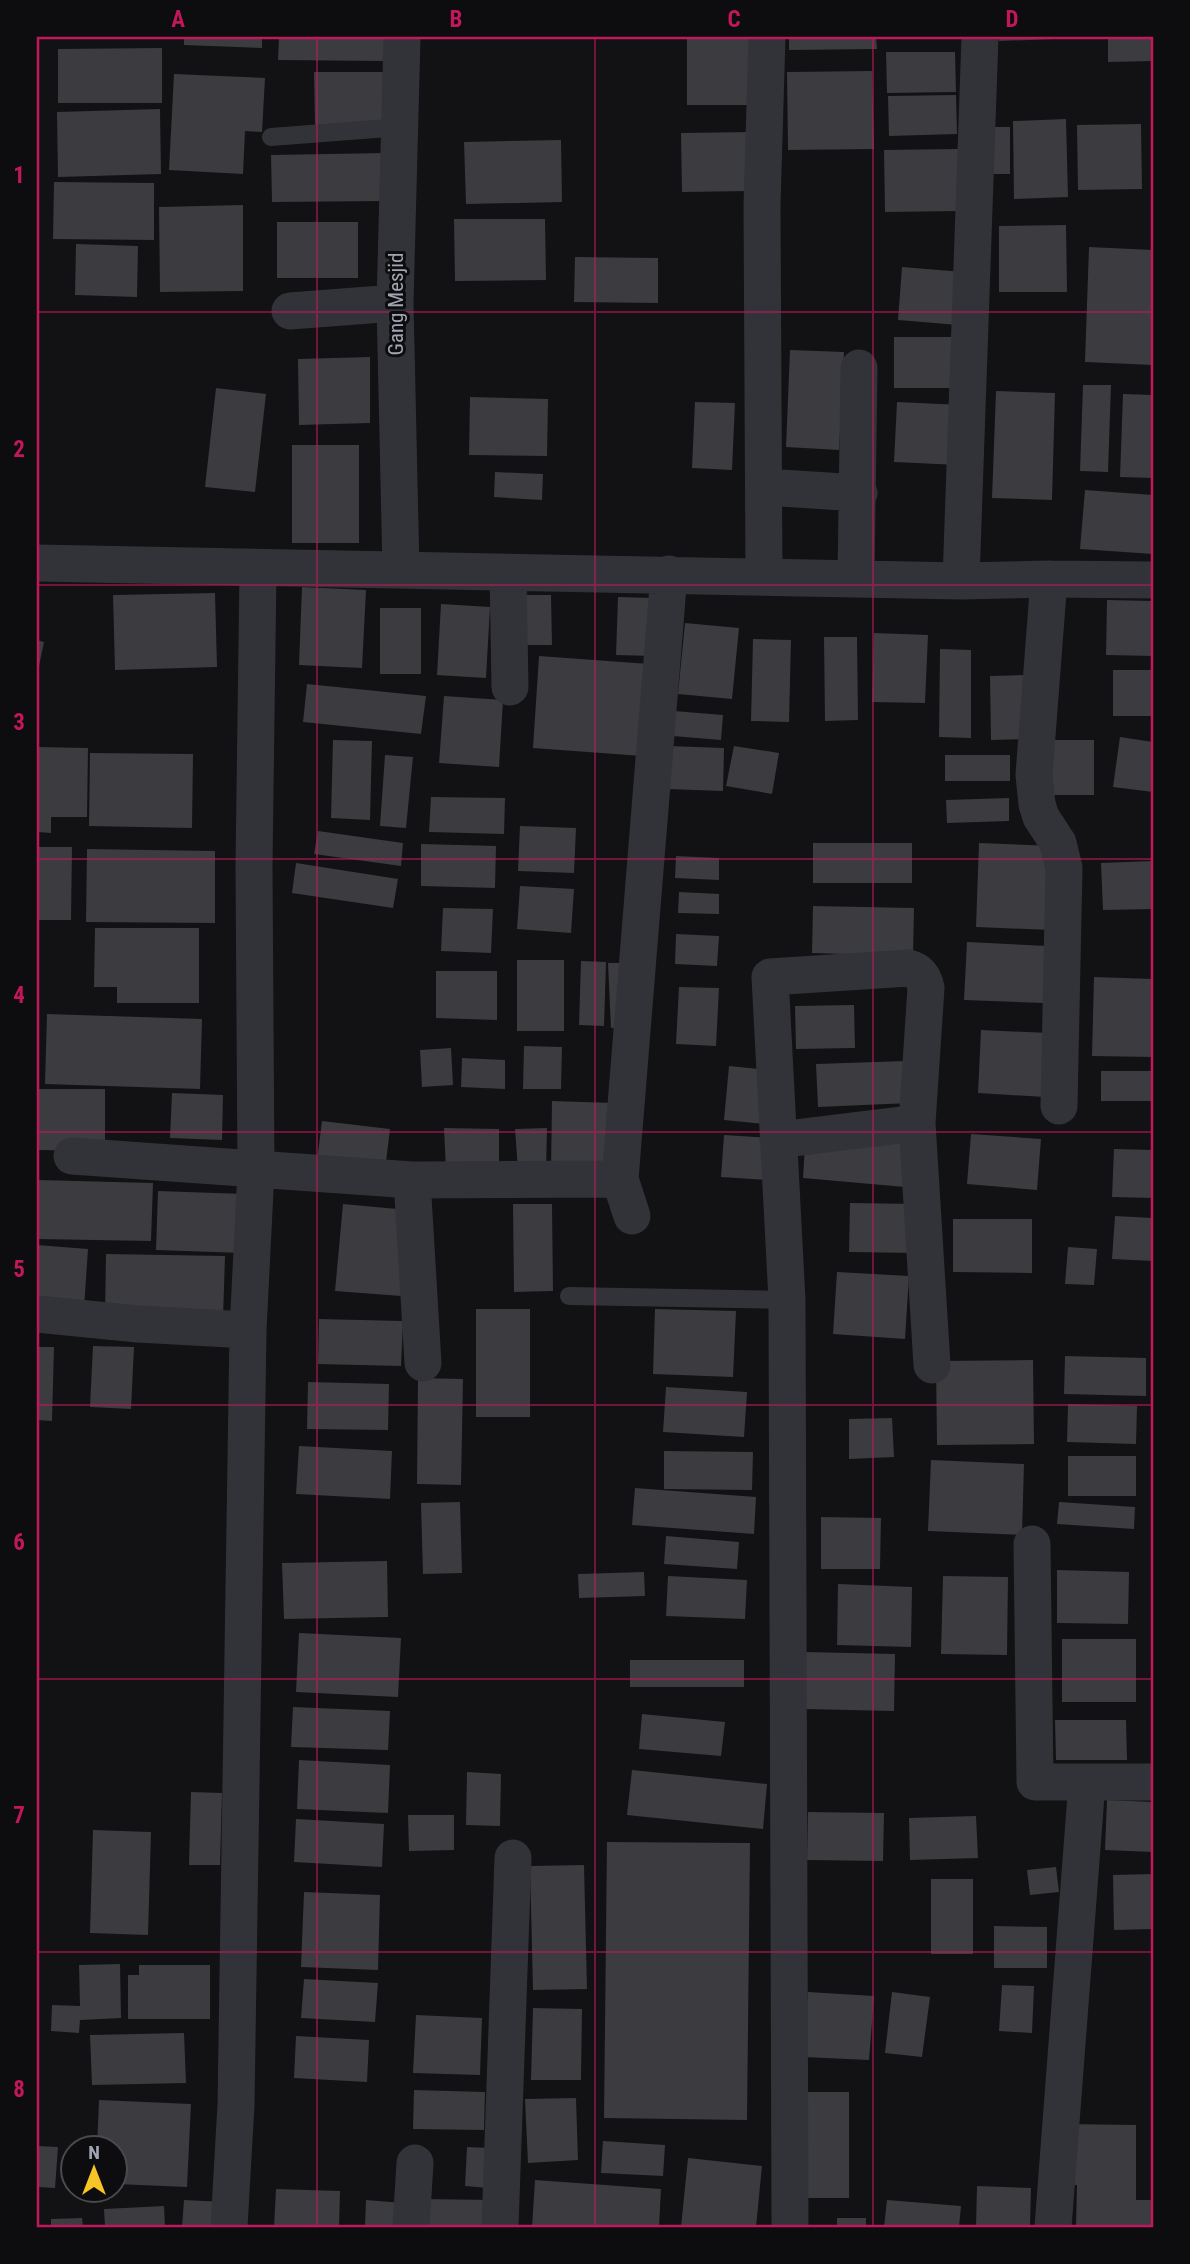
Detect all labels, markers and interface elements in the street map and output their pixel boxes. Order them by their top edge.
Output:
text: A [171,6,185,33]
text: B [450,6,462,33]
text: C [727,6,741,33]
text: D [1006,6,1019,33]
text: 1 [13,162,25,189]
street label: Gang Mesjid [384,252,408,356]
text: 2 [13,436,25,463]
text: 3 [13,709,25,736]
text: 4 [13,982,25,1009]
text: 5 [13,1256,25,1283]
text: 6 [13,1529,25,1556]
text: 7 [13,1802,25,1829]
text: 8 [13,2076,25,2103]
north arrow [60,2134,130,2204]
text: N [88,2141,100,2164]

